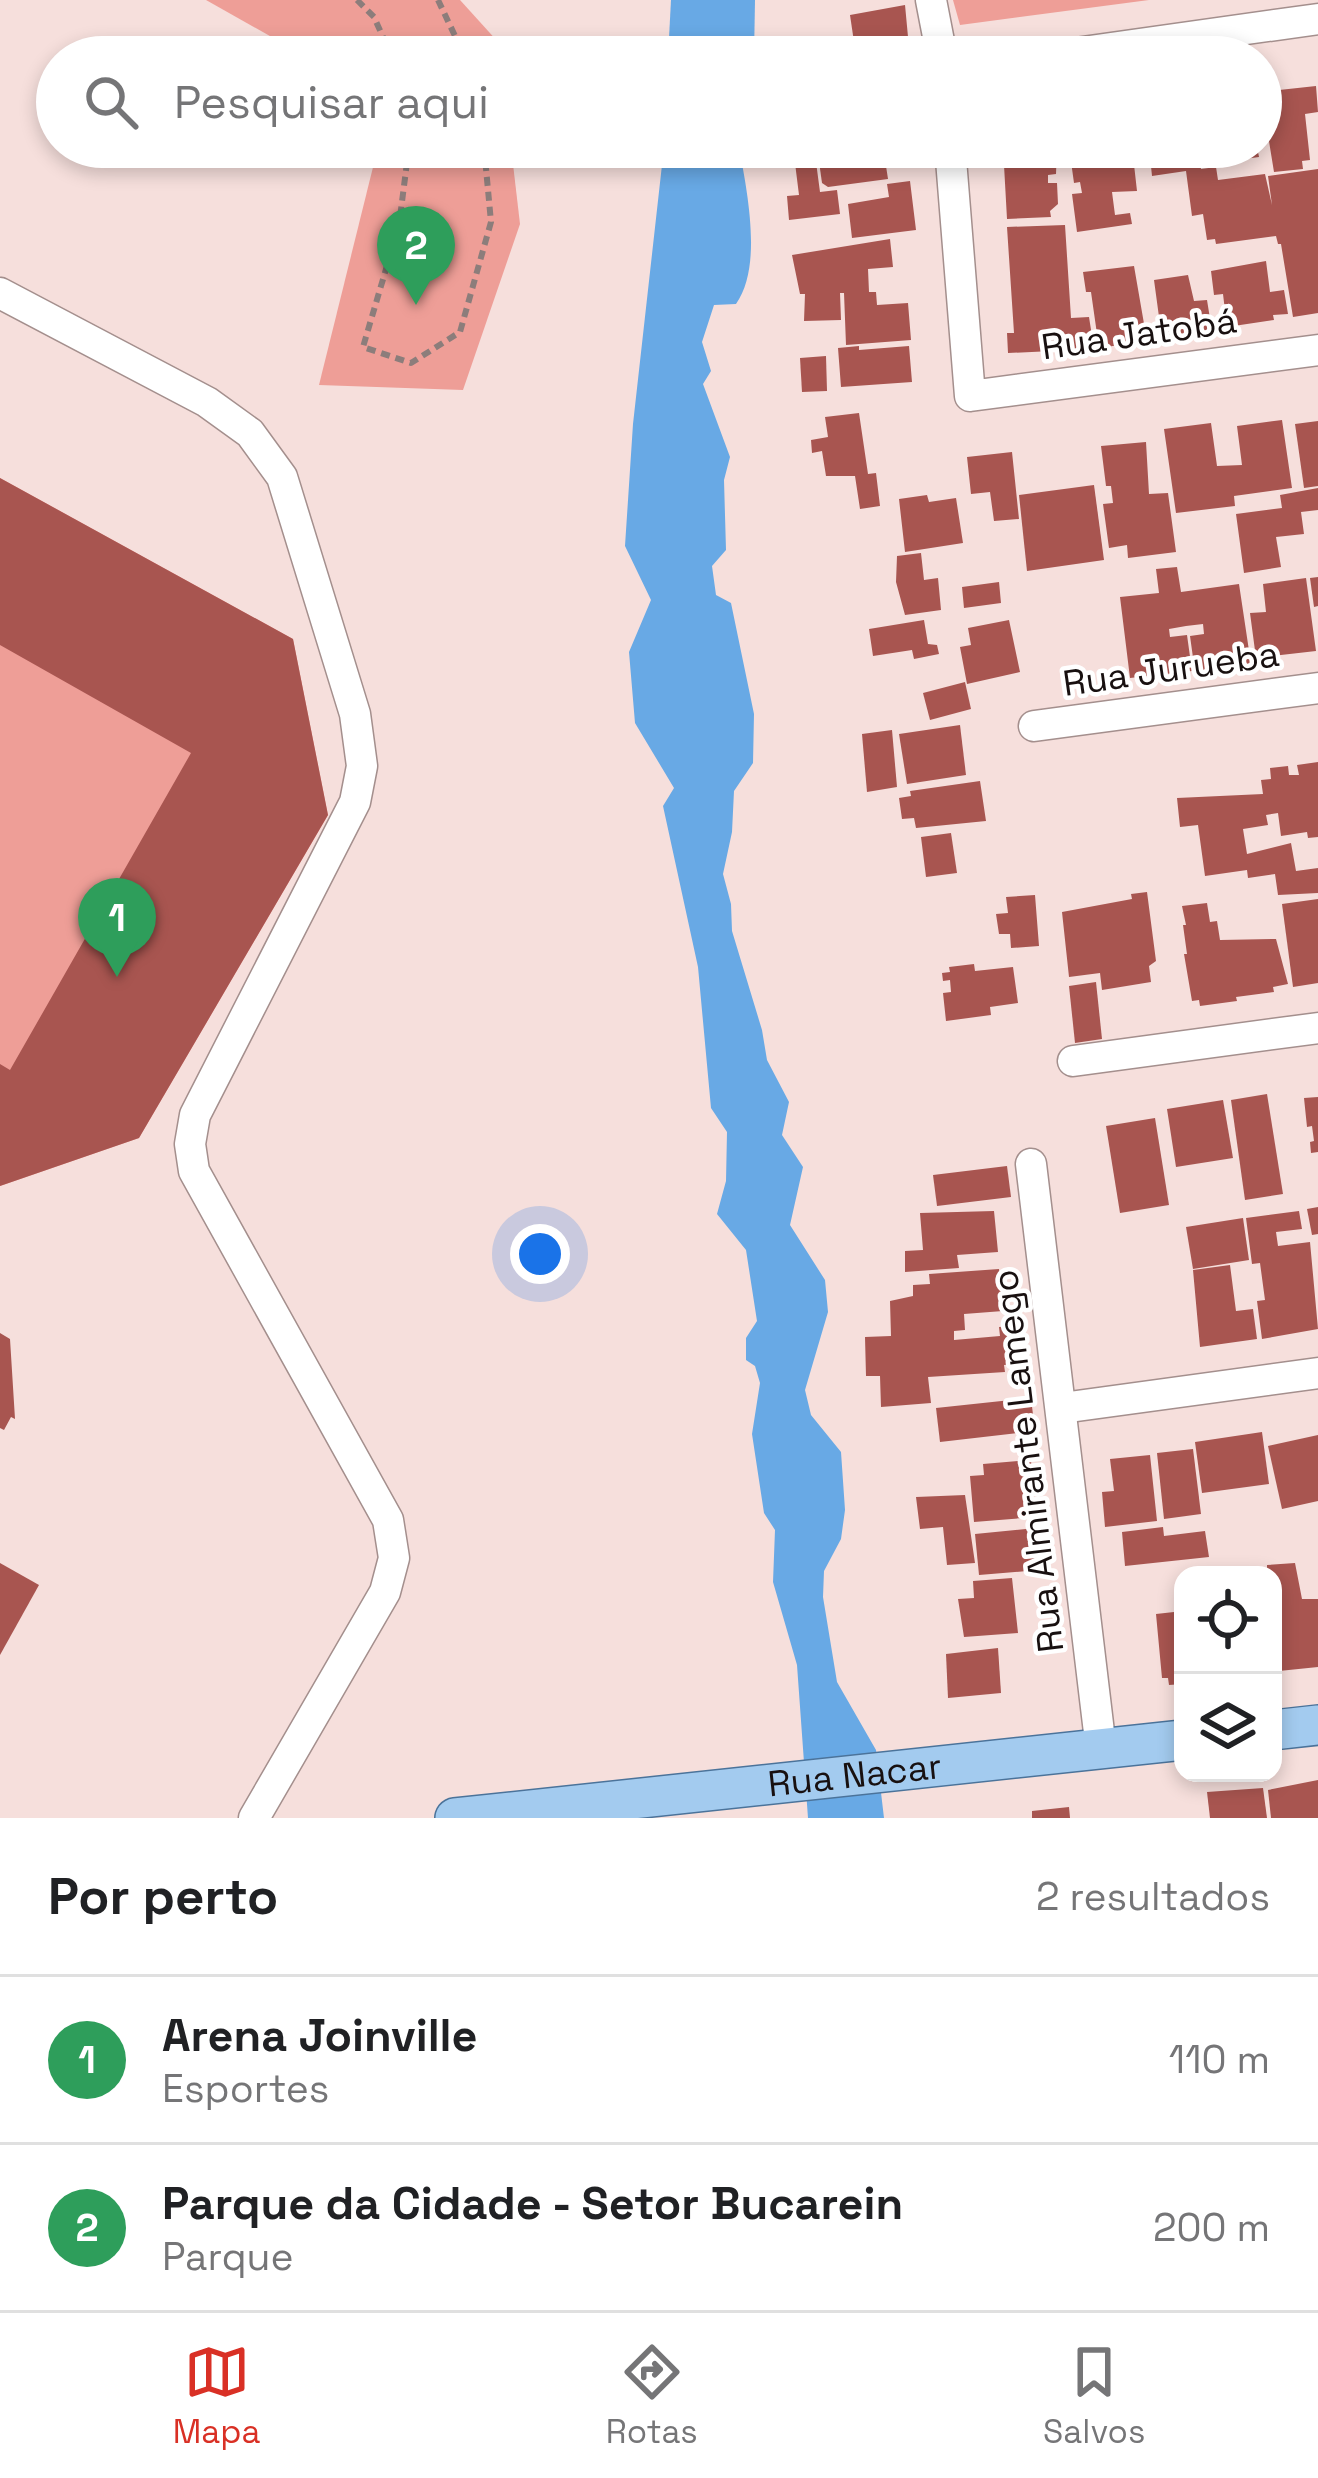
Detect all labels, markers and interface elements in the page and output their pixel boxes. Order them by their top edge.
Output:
search box [36,36,1282,168]
icon: search [78,69,144,135]
text: Pesquisar aqui [174,74,489,131]
pin: 2 [377,206,455,305]
street label: Rua Jatobá [1038,298,1240,370]
street label: Rua Jurueba [1060,631,1282,707]
pin: 1 [78,878,156,977]
your location [510,1224,570,1284]
street label: Rua Almirante Lamego [982,1267,1074,1655]
map controls [1174,1566,1282,1782]
button: locate [1174,1566,1282,1674]
button: layers [1174,1674,1282,1782]
street label: Rua Nacar [765,1743,944,1807]
text: Por perto [48,1864,278,1929]
text: 2 resultados [1036,1872,1270,1921]
text: Arena Joinville [162,2007,478,2064]
text: 1 [78,2035,96,2084]
text: 110 m [1169,2035,1270,2084]
text: Esportes [162,2064,329,2113]
text: Parque da Cidade - Setor Bucarein [162,2175,903,2232]
text: 2 [75,2203,99,2252]
text: 200 m [1153,2203,1270,2252]
text: Parque [162,2232,294,2281]
tab: Mapa [173,2339,260,2453]
tab: Rotas [606,2339,698,2453]
tab: Salvos [1043,2339,1145,2453]

